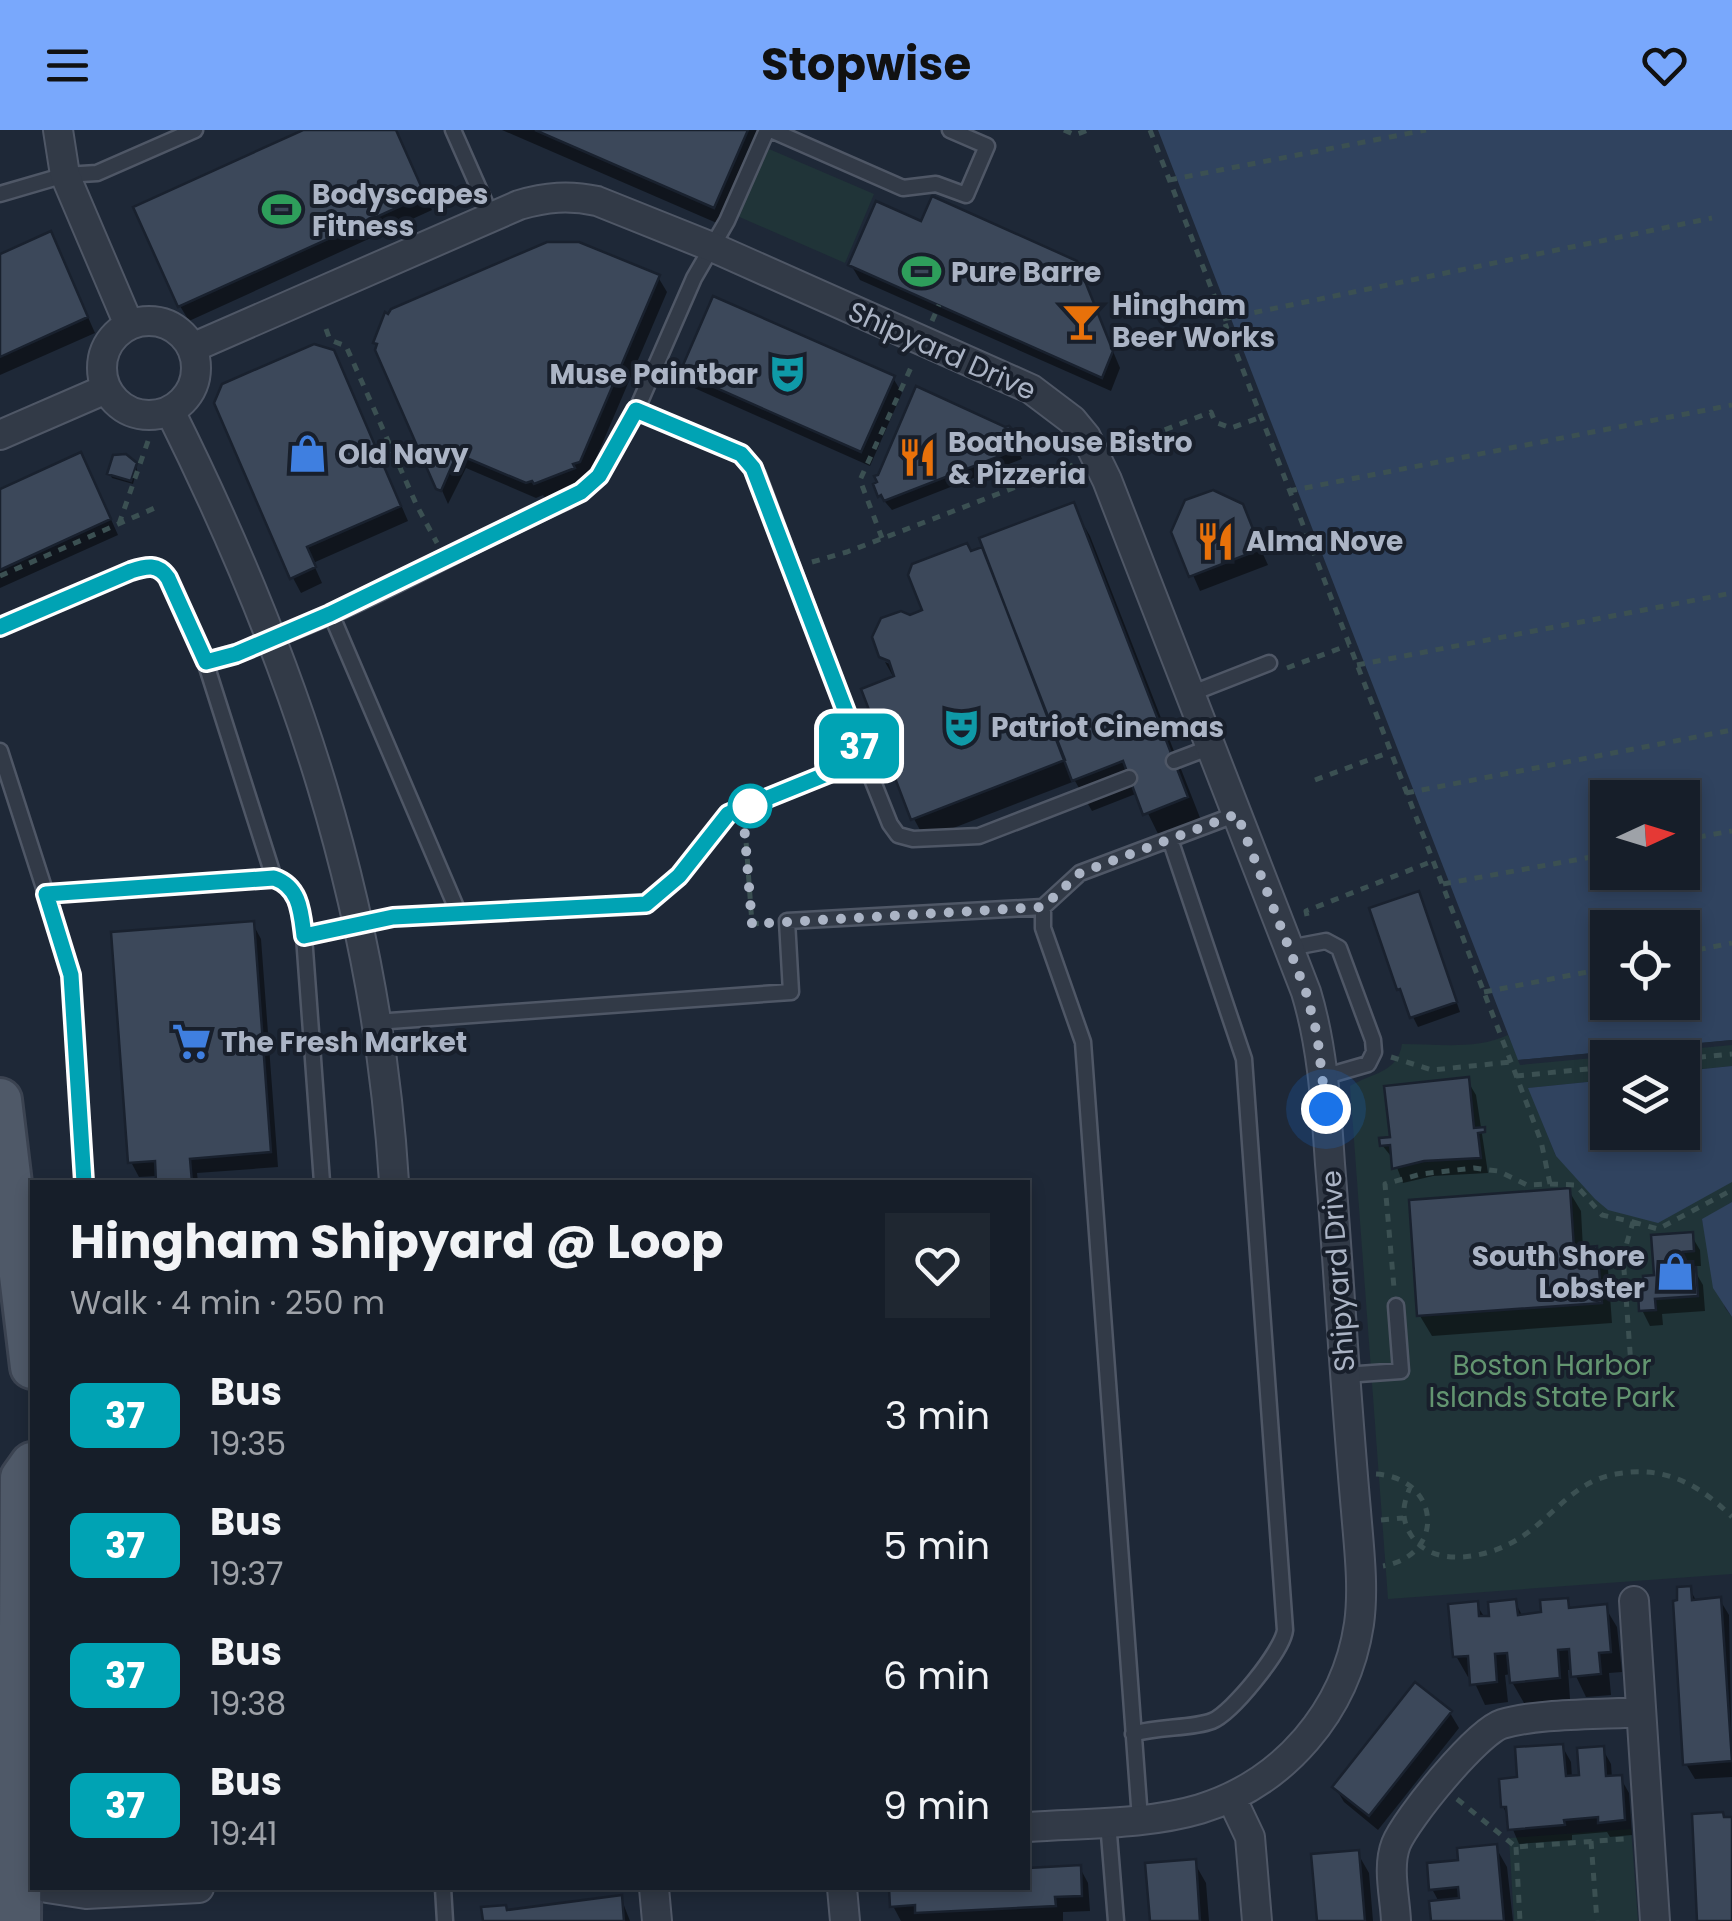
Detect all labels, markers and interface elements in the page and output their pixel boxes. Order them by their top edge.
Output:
text: Stopwise [761,33,971,96]
icon: menu [40,38,95,93]
icon: heart [1637,38,1692,93]
place label: Bodyscapes Fitness [312,175,488,246]
sports icon: Bodyscapes Fitness [261,189,303,231]
sports icon: Pure Barre [900,251,942,293]
place label: Pure Barre [951,253,1101,292]
place label: Hingham Beer Works [1112,286,1275,357]
street label: Shipyard Drive [842,292,1042,410]
bar icon: Hingham Beer Works [1061,300,1103,342]
theatre icon: Muse Paintbar [767,353,809,395]
place label: Muse Paintbar [550,355,758,394]
place label: Boathouse Bistro & Pizzeria [948,423,1193,494]
shop icon: Old Navy [287,433,329,475]
place label: Old Navy [338,435,469,474]
restaurant icon: Boathouse Bistro & Pizzeria [897,437,939,479]
restaurant icon: Alma Nove [1195,520,1237,562]
place label: Alma Nove [1246,522,1403,561]
theatre icon: Patriot Cinemas [940,706,982,748]
place label: Patriot Cinemas [991,708,1224,747]
line badge: 37 [814,714,904,778]
text: 37 [839,722,879,771]
north arrow [1590,780,1700,890]
map controls [1590,780,1700,1150]
unlabelled marker [729,785,771,827]
button: locate [1590,910,1700,1020]
supermarket icon: The Fresh Market [170,1021,212,1063]
place label: The Fresh Market [221,1023,467,1062]
button: layers [1590,1040,1700,1150]
your location [1301,1084,1351,1134]
street label: Shipyard Drive [1312,1169,1364,1373]
text: Hingham Shipyard @ Loop [70,1208,724,1275]
button: heart [885,1213,990,1318]
place label: South Shore Lobster [1472,1237,1645,1308]
shop icon: South Shore Lobster [1654,1251,1696,1293]
text: Walk · 4 min · 250 m [70,1280,385,1325]
park label: Boston Harbor Islands State Park [1429,1346,1676,1417]
text: Bus [210,1365,282,1418]
text: 3 min [885,1389,990,1442]
text: 37 [105,1391,145,1440]
text: 19:35 [210,1421,286,1466]
text: Bus [210,1495,282,1548]
text: 5 min [883,1519,990,1572]
text: 37 [105,1521,145,1570]
text: 19:37 [210,1551,284,1596]
text: Bus [210,1625,282,1678]
text: 6 min [883,1649,990,1702]
text: 37 [105,1651,145,1700]
text: 19:38 [210,1681,286,1726]
text: Bus [210,1755,282,1808]
text: 9 min [883,1779,990,1832]
text: 37 [105,1781,145,1830]
text: 19:41 [210,1811,278,1856]

